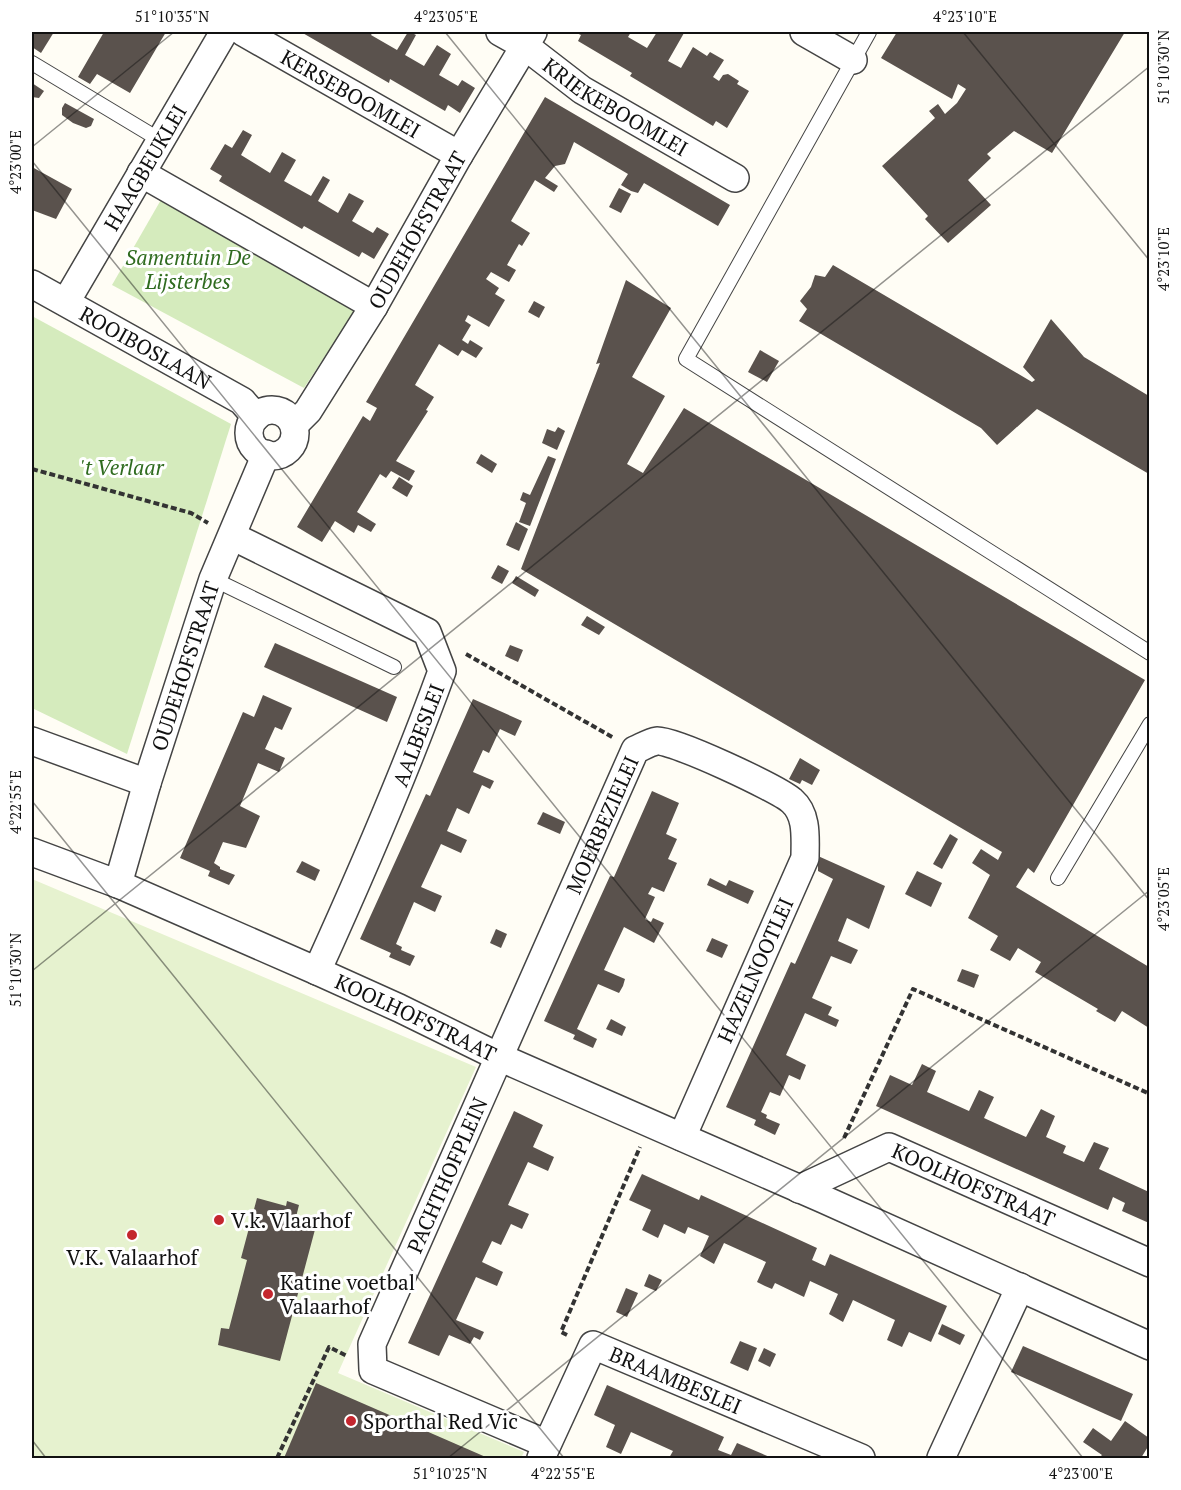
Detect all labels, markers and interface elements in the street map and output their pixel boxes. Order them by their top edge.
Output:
text: 51°10'35"N [135,6,209,26]
text: 4°23'05"E [414,6,478,26]
text: 4°23'10"E [933,6,997,26]
text: 51°10'30"N [1153,30,1173,104]
street label: KERSEBOOMLEI [276,43,426,144]
street label: KRIEKEBOOMLEI [537,51,693,162]
street label: HAAGBEUKLEI [97,99,193,235]
text: 4°23'00"E [5,130,25,194]
street label: OUDEHOFSTRAAT [361,146,472,314]
text: 4°23'10"E [1153,227,1173,291]
park label: Samentuin De Lijsterbes [125,243,251,295]
street label: ROOIBOSLAAN [75,299,216,395]
park label: 't Verlaar [80,453,165,481]
street label: OUDEHOFSTRAAT [144,578,225,754]
street label: AALBESLEI [386,680,450,790]
street label: MOERBEZIELEI [559,751,645,898]
text: 4°22'55"E [5,770,25,834]
text: 4°23'05"E [1153,867,1173,931]
street label: HAZELNOOTLEI [711,893,799,1047]
text: 51°10'30"N [5,933,25,1007]
street label: KOOLHOFSTRAAT [331,967,501,1068]
street label: PACHTHOFPLEIN [400,1093,494,1257]
street label: KOOLHOFSTRAAT [888,1136,1060,1233]
place label: V.k. Vlaarhof [231,1206,353,1234]
marker: V.k. Vlaarhof [212,1213,226,1227]
marker: V.K. Valaarhof [125,1228,139,1242]
place label: V.K. Valaarhof [66,1243,200,1271]
place label: Katine voetbal Valaarhof [280,1268,415,1320]
marker: Katine voetbal Valaarhof [261,1287,275,1301]
street label: BRAAMBESLEI [605,1340,746,1420]
place label: Sporthal Red Vic [363,1407,518,1435]
marker: Sporthal Red Vic [344,1414,358,1428]
text: 51°10'25"N [413,1463,487,1483]
text: 4°22'55"E [531,1463,595,1483]
text: 4°23'00"E [1049,1463,1113,1483]

